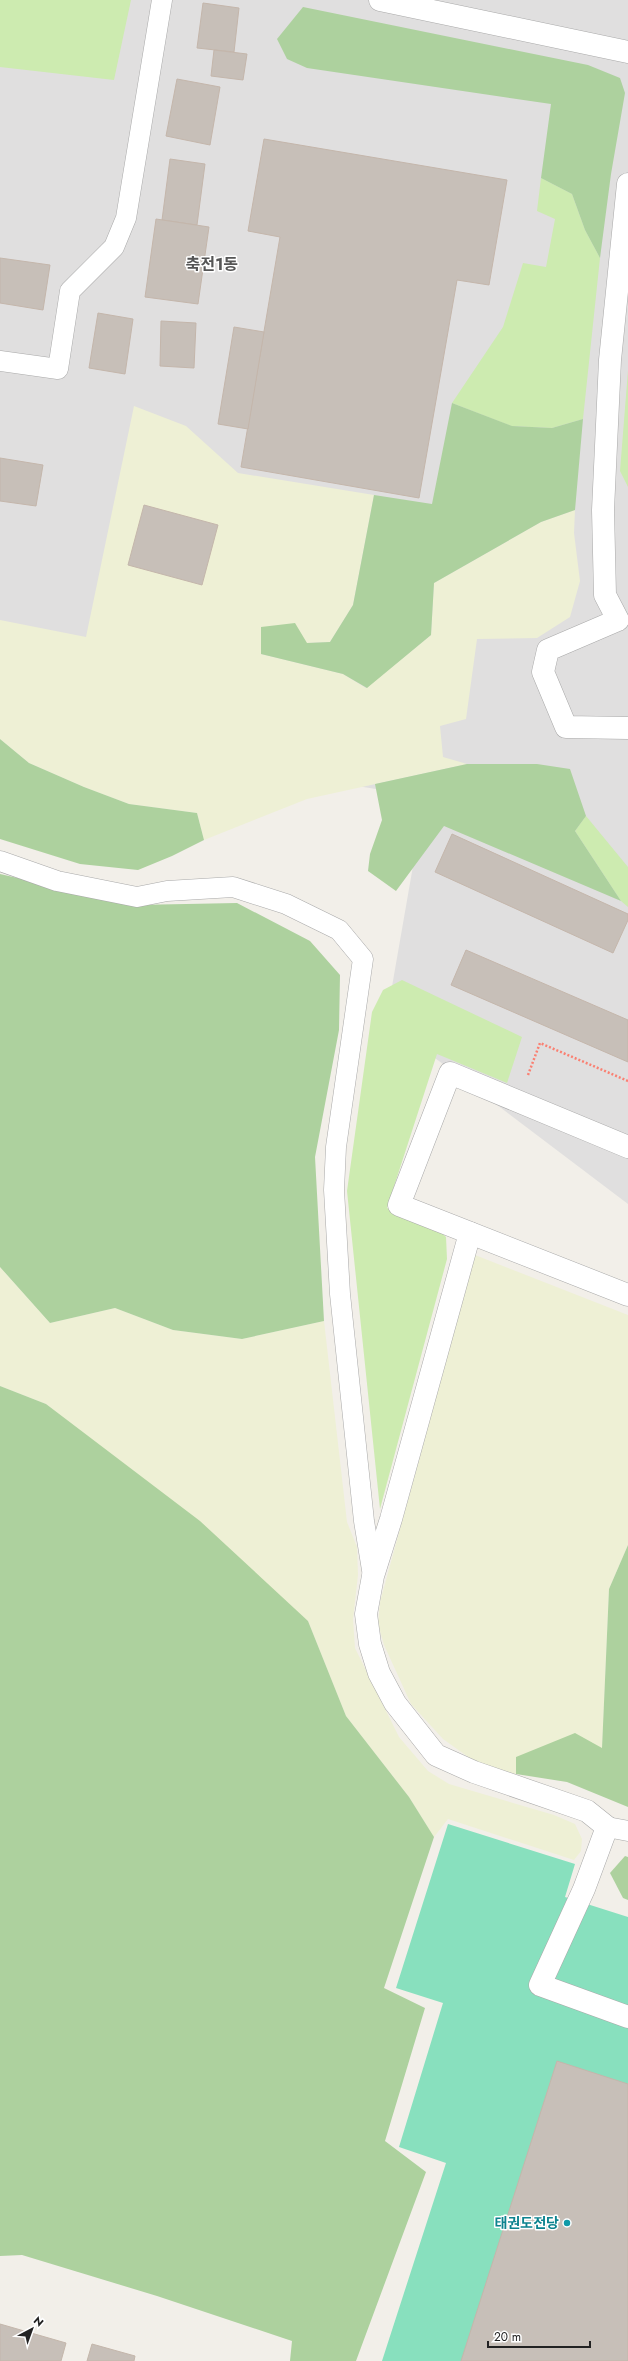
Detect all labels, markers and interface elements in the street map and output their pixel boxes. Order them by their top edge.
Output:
district label: 축전1동 [186,253,238,276]
place label: 태권도전당 [495,2213,559,2233]
marker: 태권도전당 [562,2218,572,2228]
north arrow [12,2309,52,2349]
text: N [30,2313,47,2330]
scale bar [488,2323,590,2349]
text: 20 m [494,2328,521,2346]

